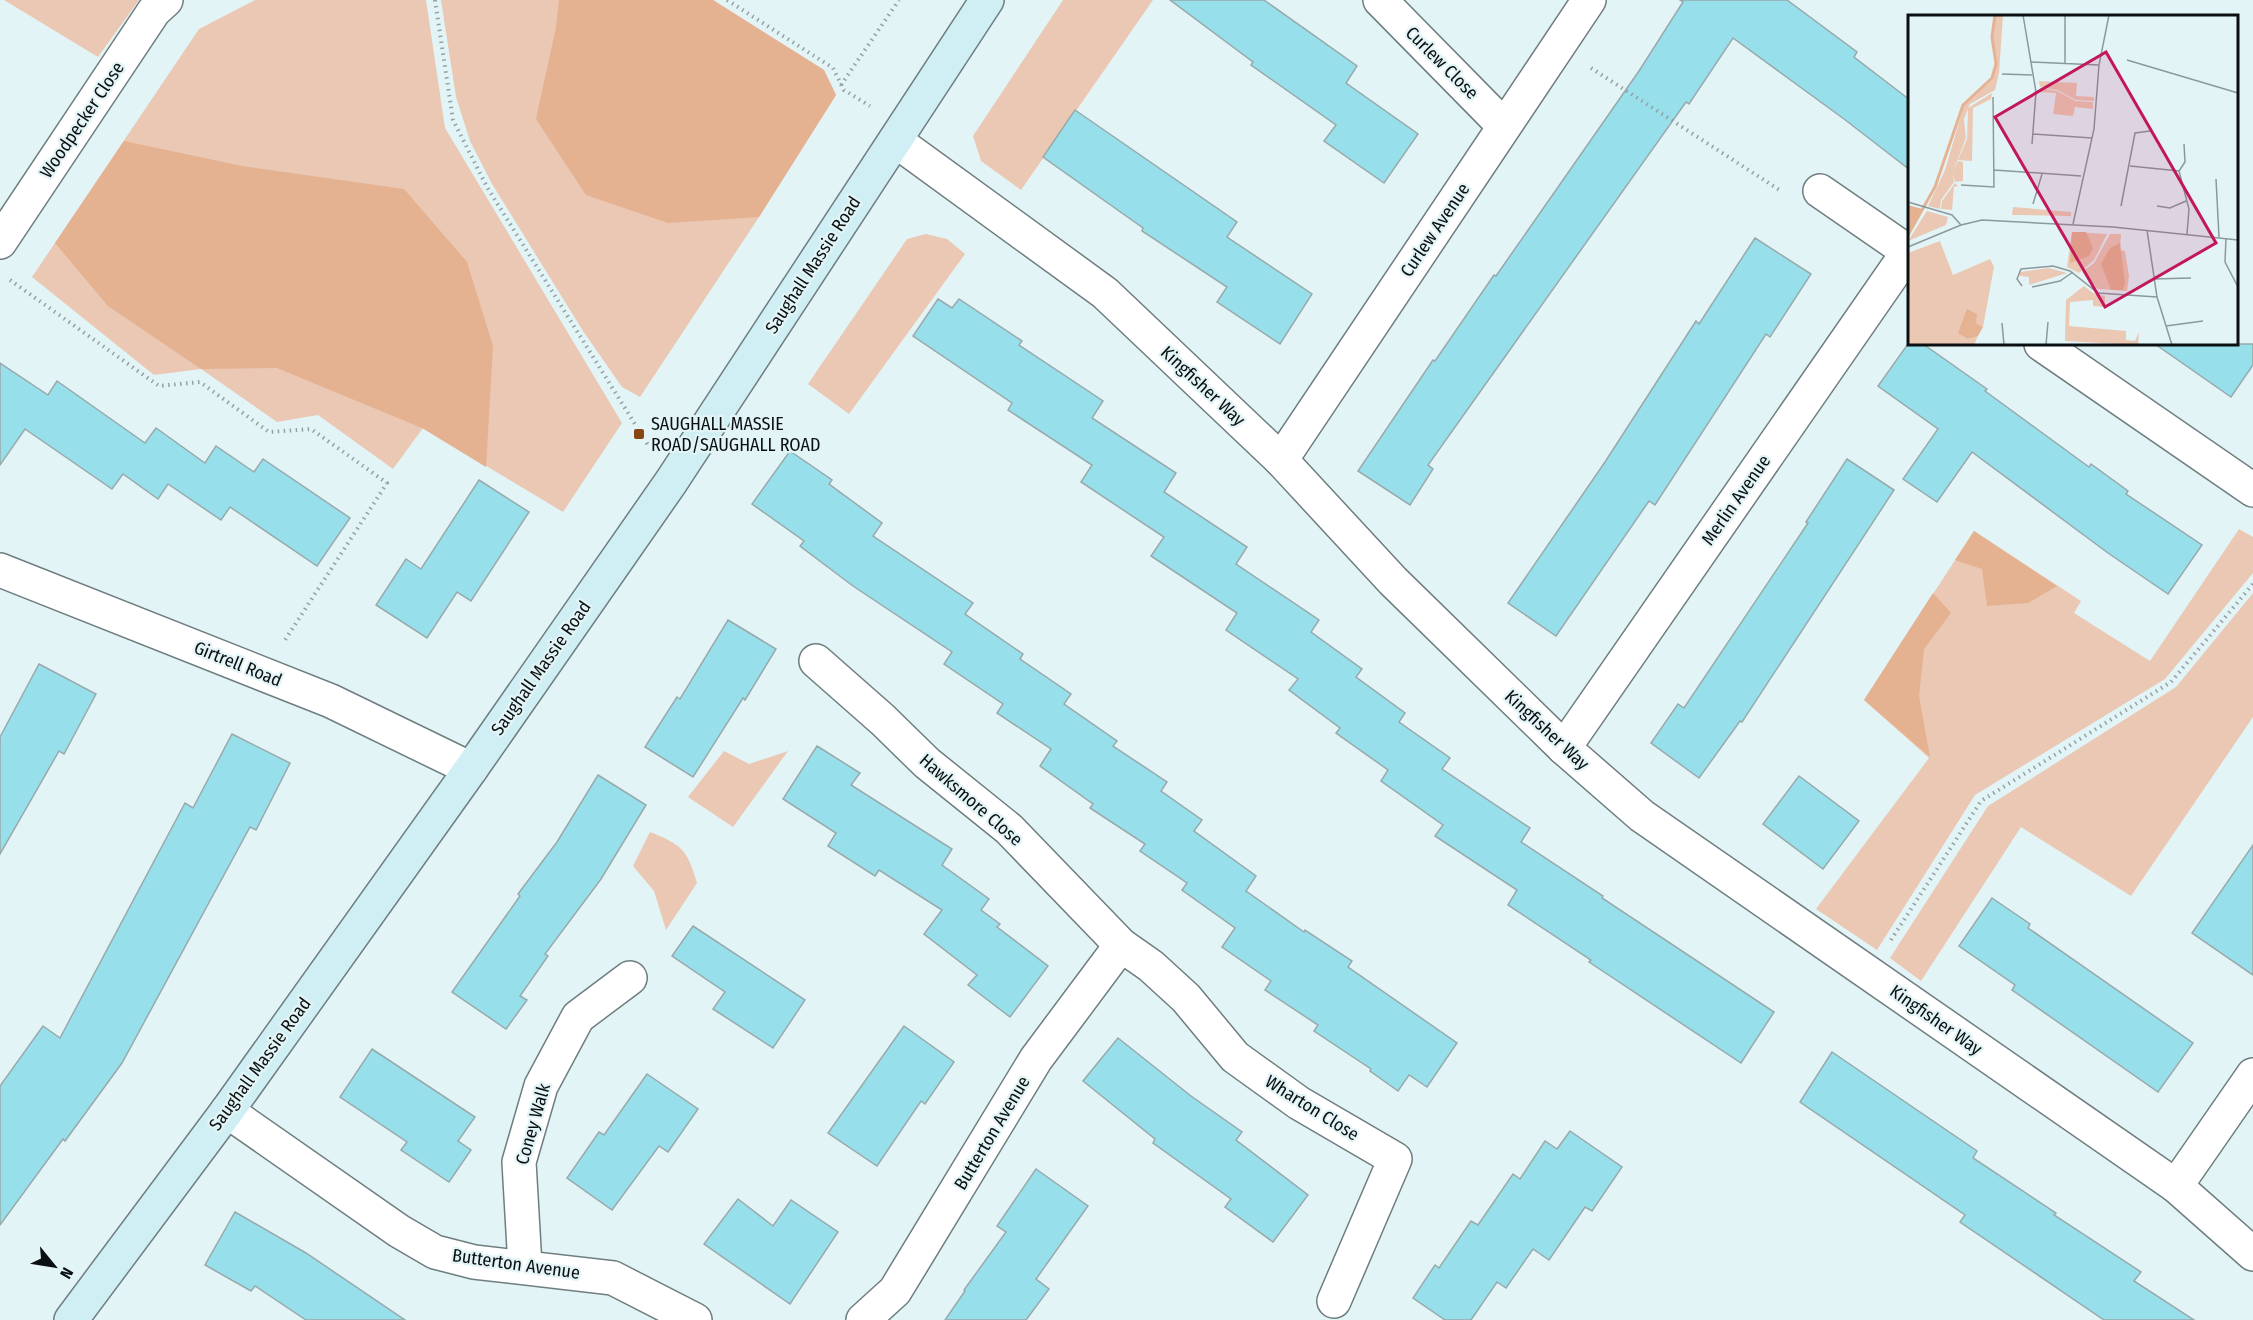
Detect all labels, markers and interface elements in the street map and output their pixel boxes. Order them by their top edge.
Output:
inset map [1908,15,2238,345]
street label: Curlew Close [1401,22,1483,104]
street label: Woodpecker Close [35,58,129,182]
street label: Curlew Avenue [1396,179,1474,281]
street label: Saughall Massie Road [760,192,866,338]
street label: Kingfisher Way [1156,341,1250,431]
place label: SAUGHALL MASSIE ROAD/SAUGHALL ROAD [651,413,820,456]
marker: SAUGHALL MASSIE ROAD/SAUGHALL ROAD [632,427,646,441]
street label: Merlin Avenue [1697,451,1775,549]
street label: Saughall Massie Road [486,597,596,739]
street label: Girtrell Road [191,636,285,692]
street label: Kingfisher Way [1500,685,1594,775]
street label: Hawksmore Close [915,749,1027,851]
street label: Kingfisher Way [1886,980,1986,1060]
street label: Saughall Massie Road [204,993,316,1135]
street label: Wharton Close [1261,1070,1363,1146]
street label: Butterton Avenue [949,1072,1035,1194]
street label: Coney Walk [511,1080,555,1167]
north arrow [24,1236,84,1296]
street label: Butterton Avenue [451,1244,581,1284]
text: N [56,1264,77,1282]

